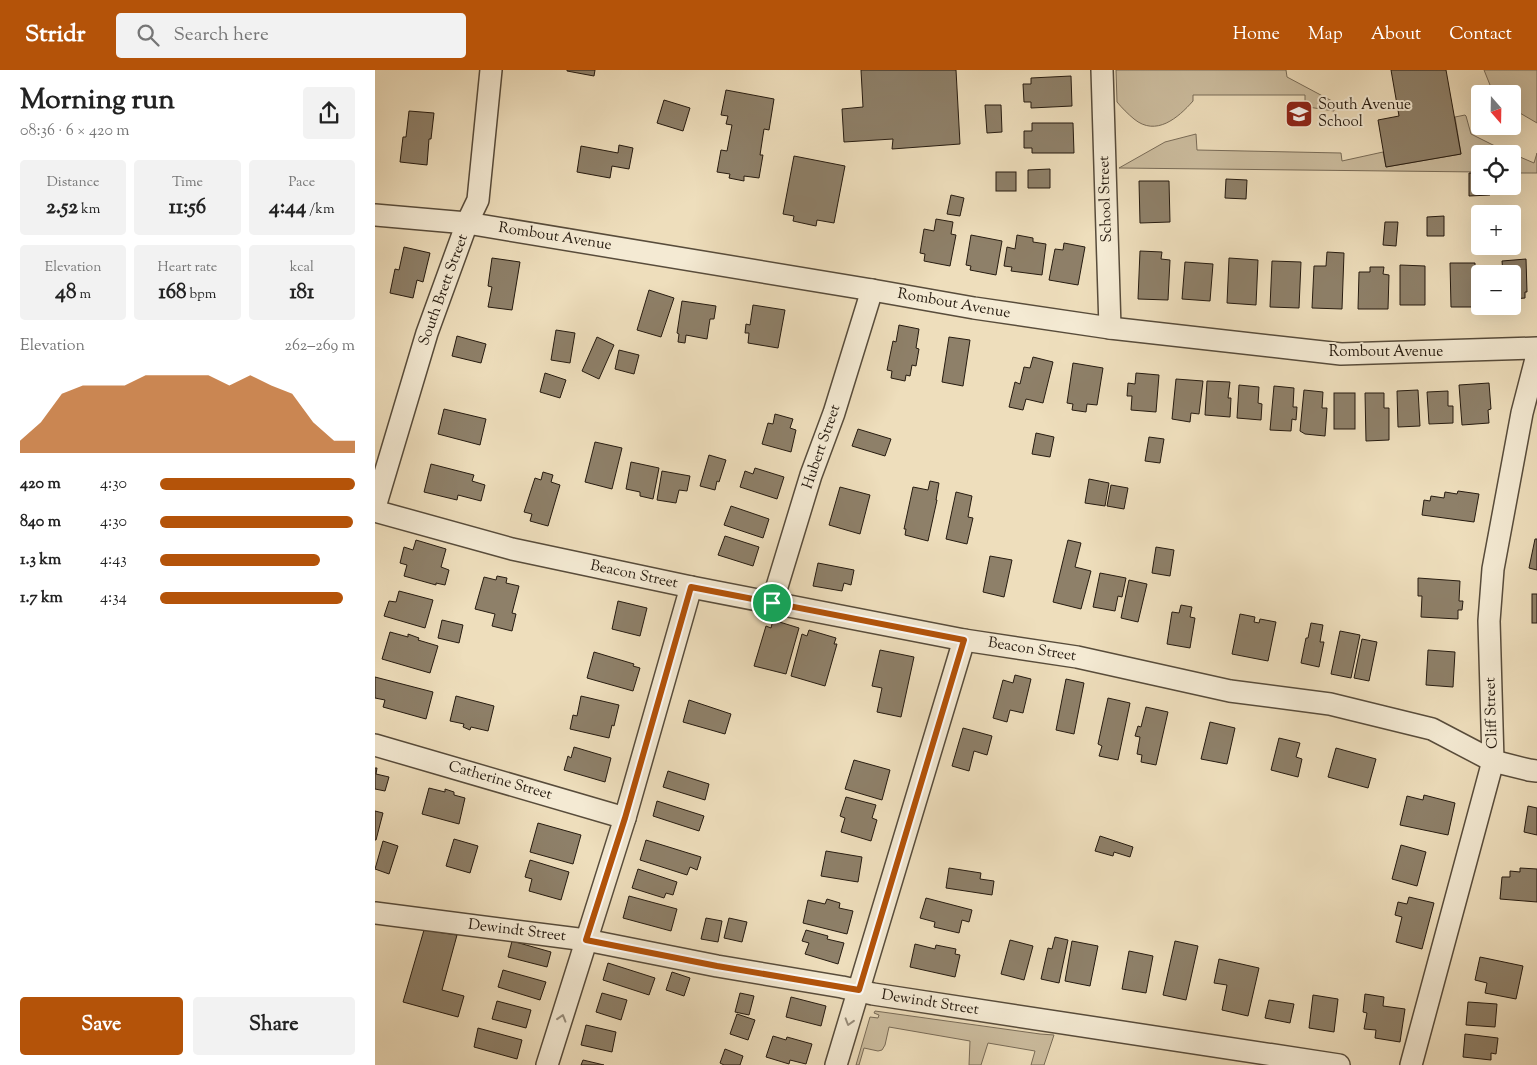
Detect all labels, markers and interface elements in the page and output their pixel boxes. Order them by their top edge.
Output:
search box [116,13,466,58]
text: Stridr [25,18,86,52]
icon: search [134,21,162,49]
text: Search here [174,22,269,49]
text: Home [1233,22,1280,48]
text: Map [1308,22,1343,48]
text: About [1371,22,1421,48]
text: Contact [1449,22,1512,48]
text: Morning run [20,81,175,121]
north arrow [1471,85,1521,135]
map controls [1471,85,1521,315]
button: share [303,87,355,139]
place label: South Avenue School [1318,95,1411,133]
school or university icon: South Avenue School [1284,99,1314,129]
text: 08:36 · 6 × 420 m [20,120,130,143]
button: locate [1471,145,1521,195]
street label: School Street [1094,155,1118,243]
text: Distance [47,173,100,193]
text: Time [172,173,203,193]
text: Pace [288,173,315,193]
text: 2.52 [46,193,78,223]
text: 11:56 [169,193,206,223]
text: 4:44 [269,193,306,223]
text: km [78,200,100,220]
text: /km [306,200,335,220]
button: + [1471,205,1521,255]
street label: Rombout Avenue [497,218,613,256]
street label: South Brett Street [414,231,474,349]
text: Elevation [45,258,102,278]
text: Heart rate [158,258,217,278]
text: kcal [290,258,314,278]
button: − [1471,265,1521,315]
text: 48 [55,278,76,308]
text: 168 [159,278,187,308]
text: 181 [289,278,314,308]
street label: Rombout Avenue [896,284,1012,324]
text: m [76,285,91,305]
text: bpm [187,285,216,305]
text: Elevation [20,335,85,358]
text: 262–269 m [285,335,355,358]
street label: Rombout Avenue [1329,342,1443,363]
street label: Hubert Street [798,402,846,492]
text: 420 m [20,473,61,496]
text: 4:30 [100,473,127,496]
text: 840 m [20,511,61,534]
text: 4:30 [100,511,127,534]
text: 1.3 km [20,549,61,572]
text: 4:43 [100,549,127,572]
street label: Beacon Street [588,555,680,595]
pin [751,582,793,624]
text: 1.7 km [20,587,63,610]
text: 4:34 [100,587,127,610]
icon: arrive [758,589,786,617]
street label: Beacon Street [986,633,1078,667]
street label: Cliff Street [1480,677,1504,749]
street label: Catherine Street [446,756,554,806]
street label: Dewindt Street [467,915,567,947]
street label: Dewindt Street [880,985,980,1021]
button: Save [20,997,183,1055]
button: Share [193,997,355,1055]
one-way arrow [556,1015,566,1023]
one-way arrow [845,1017,855,1026]

